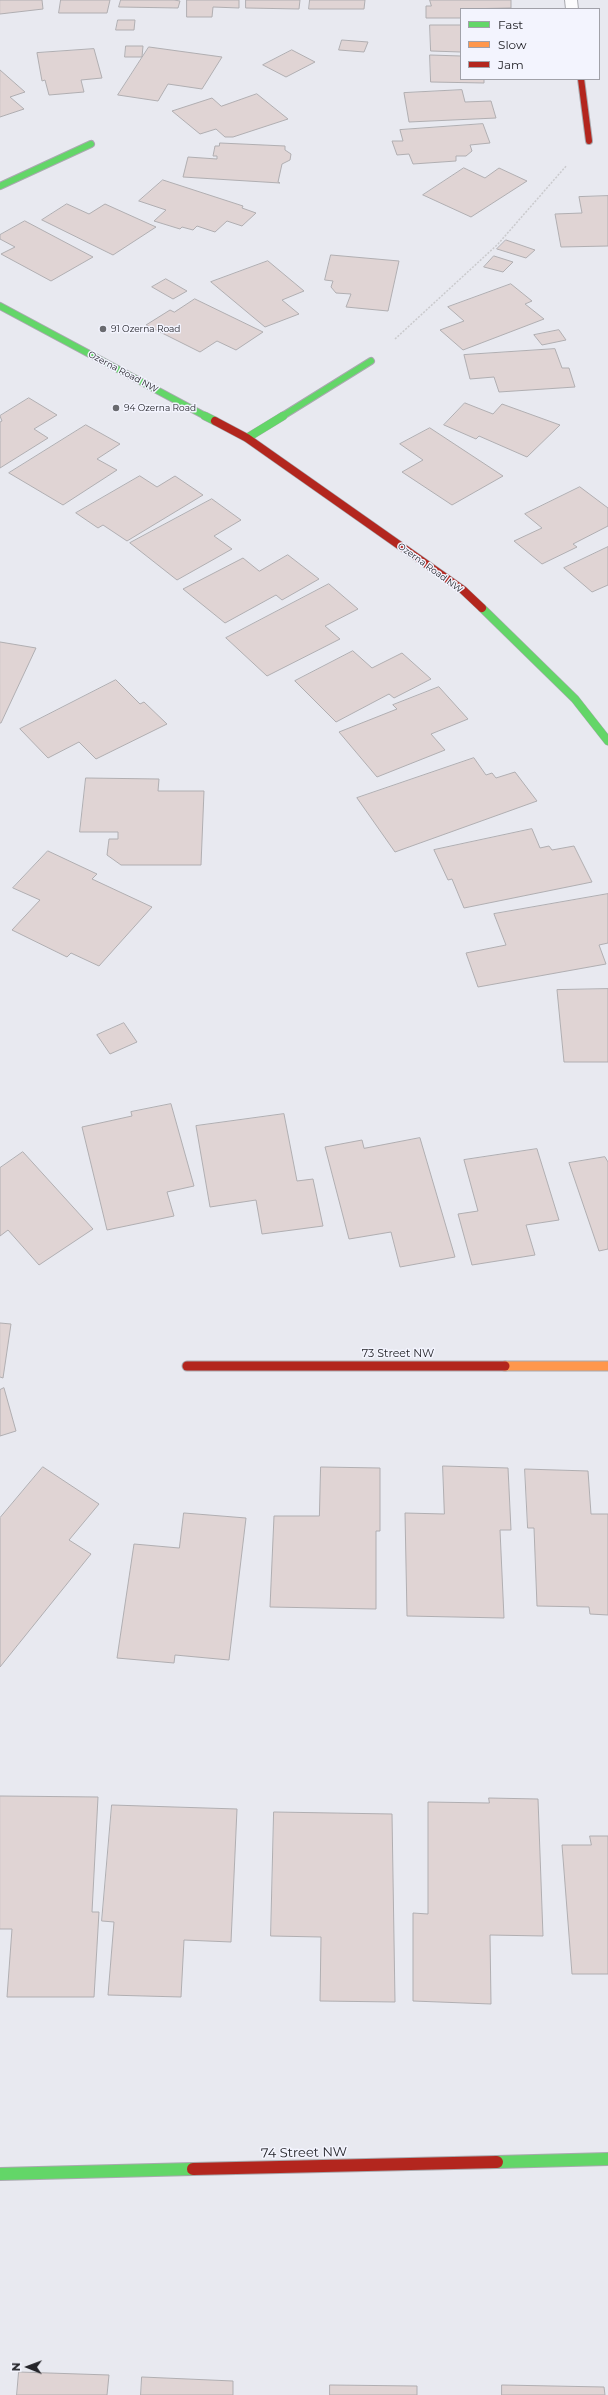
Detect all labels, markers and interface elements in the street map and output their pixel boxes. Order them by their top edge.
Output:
legend [460,8,600,80]
text: Fast [498,17,523,32]
text: Slow [498,37,527,52]
text: Jam [498,57,524,72]
marker: 91 Ozerna Road [98,324,108,334]
place label: 91 Ozerna Road [111,324,180,334]
street label: Ozerna Road NW [86,349,160,395]
marker: 94 Ozerna Road [111,403,121,413]
place label: 94 Ozerna Road [124,403,196,413]
street label: Ozerna Road NW [395,541,465,595]
street label: 73 Street NW [362,1347,434,1361]
street label: 74 Street NW [261,2144,347,2162]
north arrow [8,2347,48,2387]
text: N [9,2362,23,2371]

